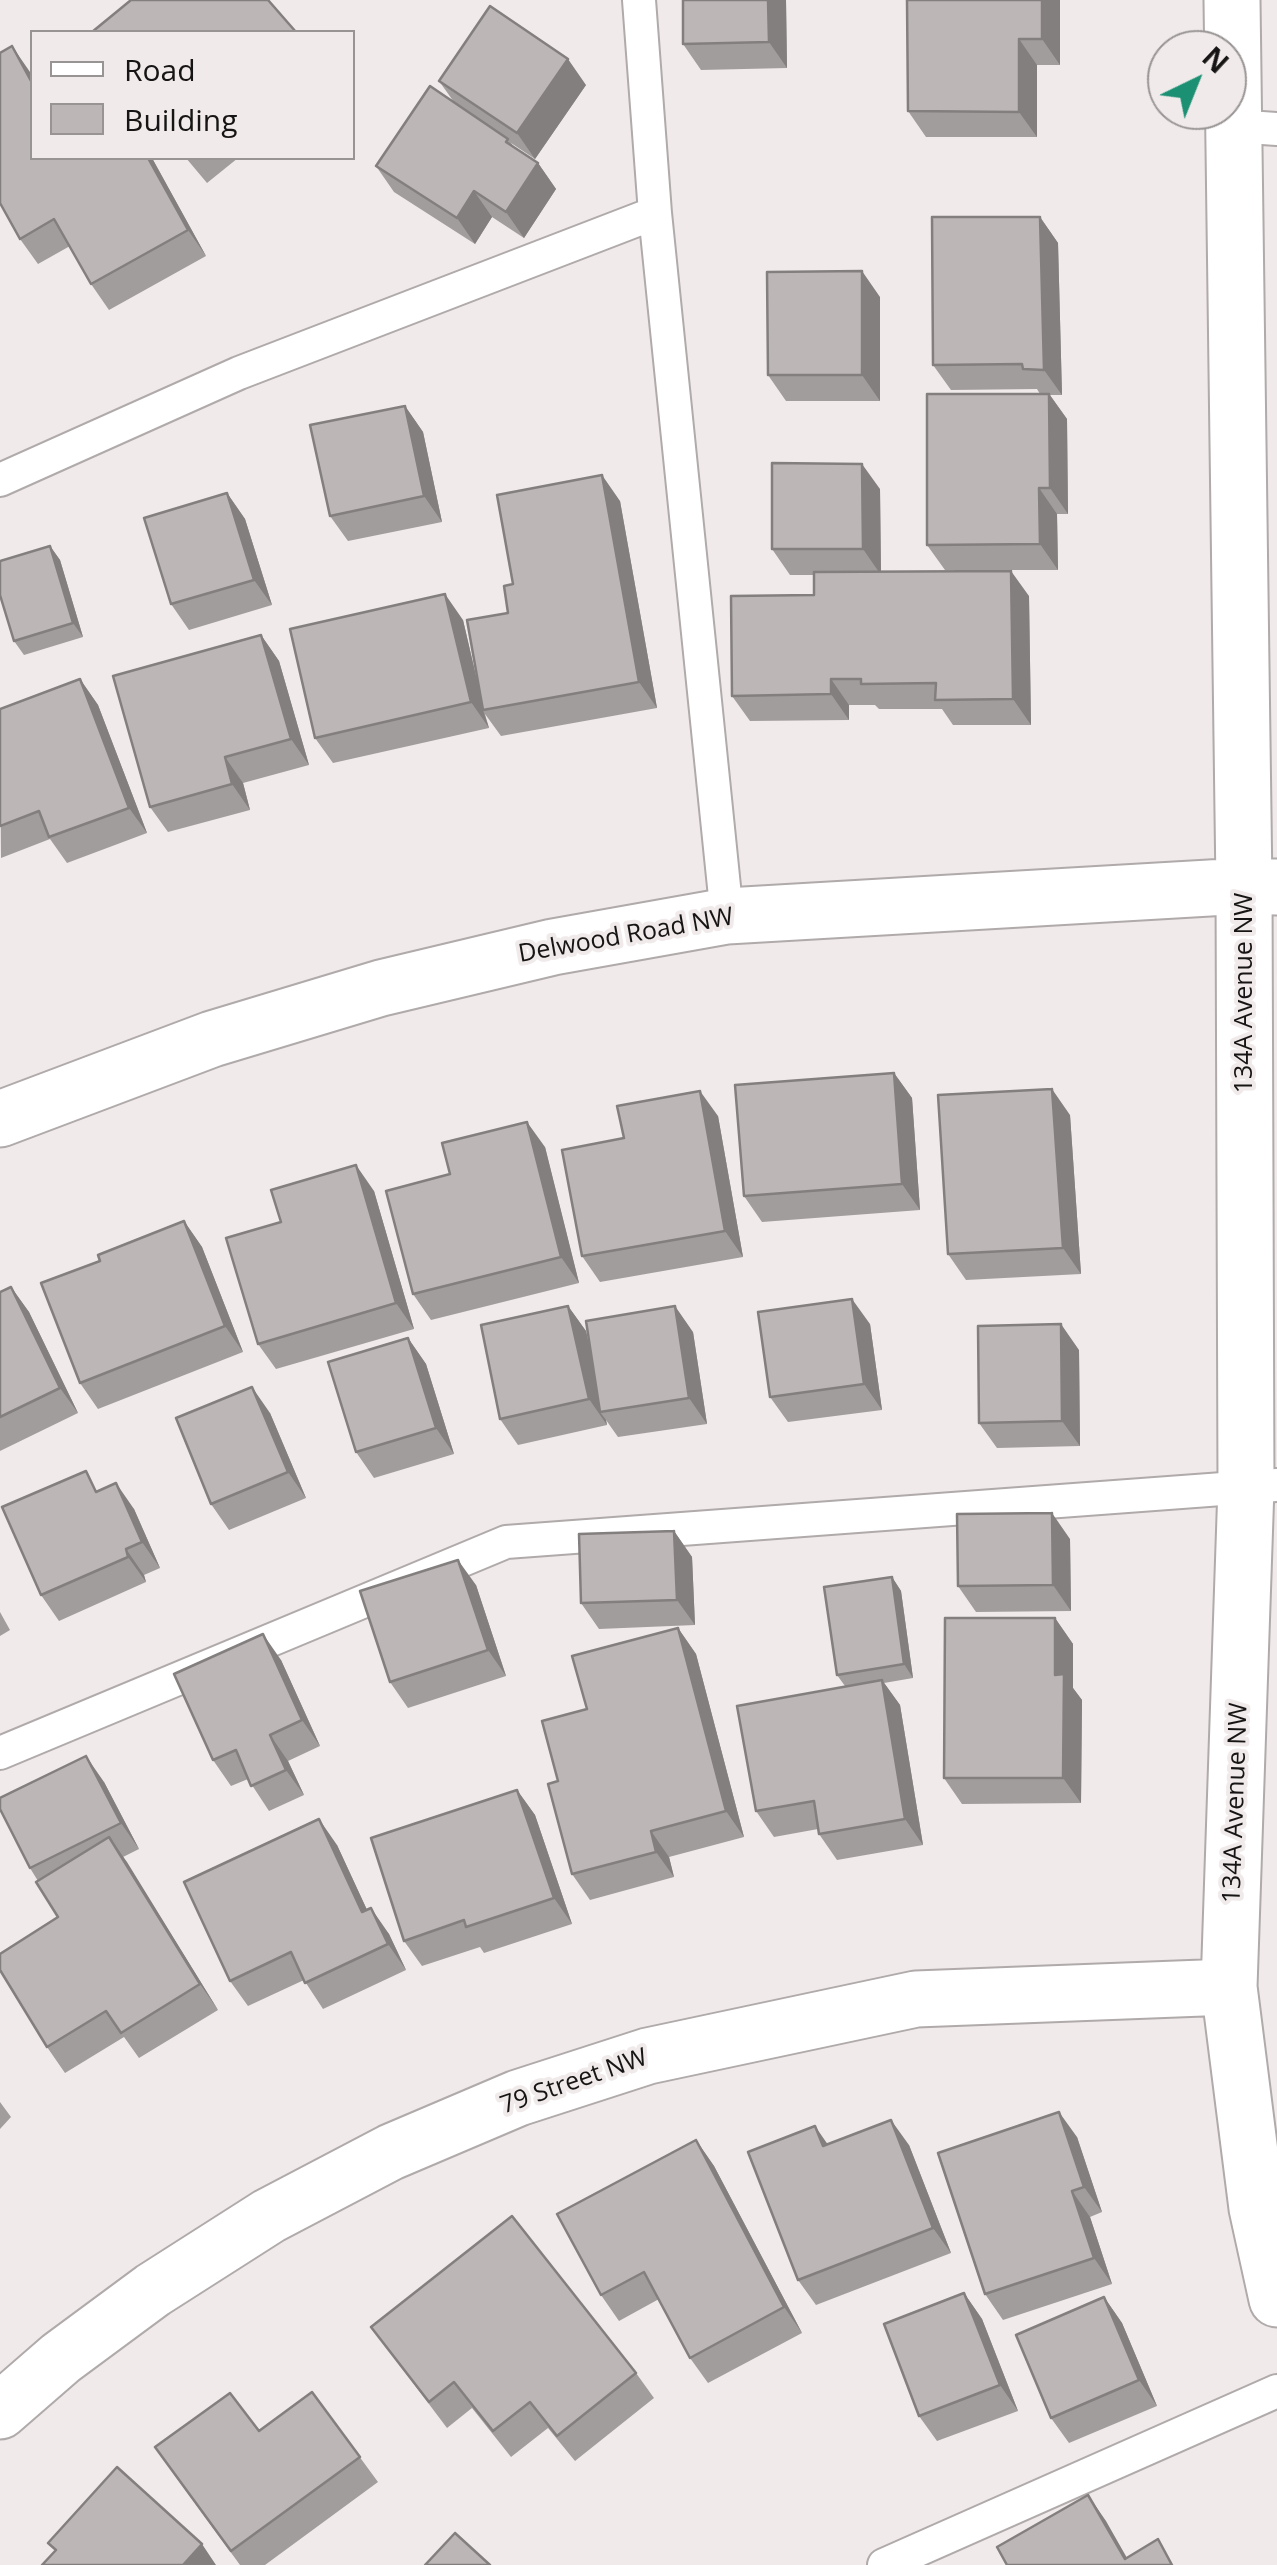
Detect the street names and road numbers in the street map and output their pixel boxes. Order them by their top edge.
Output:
street label: 134A Avenue NW [1230,893,1260,1093]
street label: Delwood Road NW [516,902,736,970]
street label: 134A Avenue NW [1218,1702,1254,1904]
street label: 79 Street NW [497,2043,651,2121]

